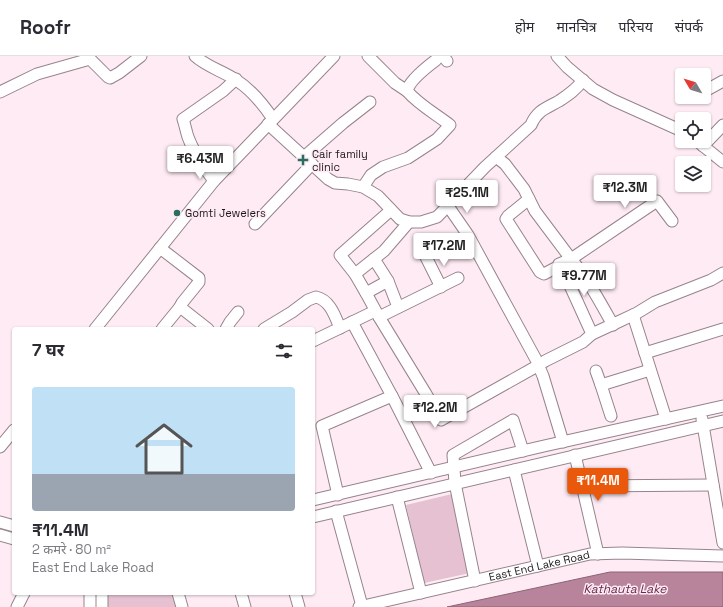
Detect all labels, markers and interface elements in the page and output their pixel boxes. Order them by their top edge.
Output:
text: Roofr [20,15,71,40]
text: होम [515,18,534,36]
text: मानचित्र [556,18,597,36]
text: परिचय [619,18,653,36]
text: संपर्क [675,18,703,36]
north arrow [675,68,711,104]
map controls [675,68,711,192]
button: locate [675,112,711,148]
pin: ₹6.43M [167,146,233,180]
place label: Cair family clinic [312,147,368,174]
text: ₹6.43M [176,150,224,167]
marker: Cair family clinic [297,154,309,166]
button: layers [675,156,711,192]
pin: ₹12.3M [592,175,658,209]
text: ₹12.3M [603,179,647,196]
pin: ₹25.1M [434,180,500,214]
text: ₹25.1M [445,184,489,201]
place label: Gomti Jewelers [185,206,266,220]
marker: Gomti Jewelers [172,208,182,218]
pin: ₹17.2M [411,233,477,267]
text: ₹17.2M [422,237,466,254]
pin: ₹9.77M [551,263,617,297]
text: ₹9.77M [561,267,607,284]
text: 7 घर [32,339,64,361]
icon: filters [273,340,295,362]
pin: ₹12.2M [402,395,468,429]
text: ₹12.2M [413,399,457,416]
icon: home [128,413,200,485]
pin: ₹11.4M [565,468,631,502]
text: ₹11.4M [576,472,620,489]
text: ₹11.4M [32,519,89,541]
text: 2 कमरे · 80 m² [32,541,111,558]
street label: East End Lake Road [487,547,591,584]
text: East End Lake Road [32,559,154,576]
water label: Kathauta Lake [584,581,667,597]

